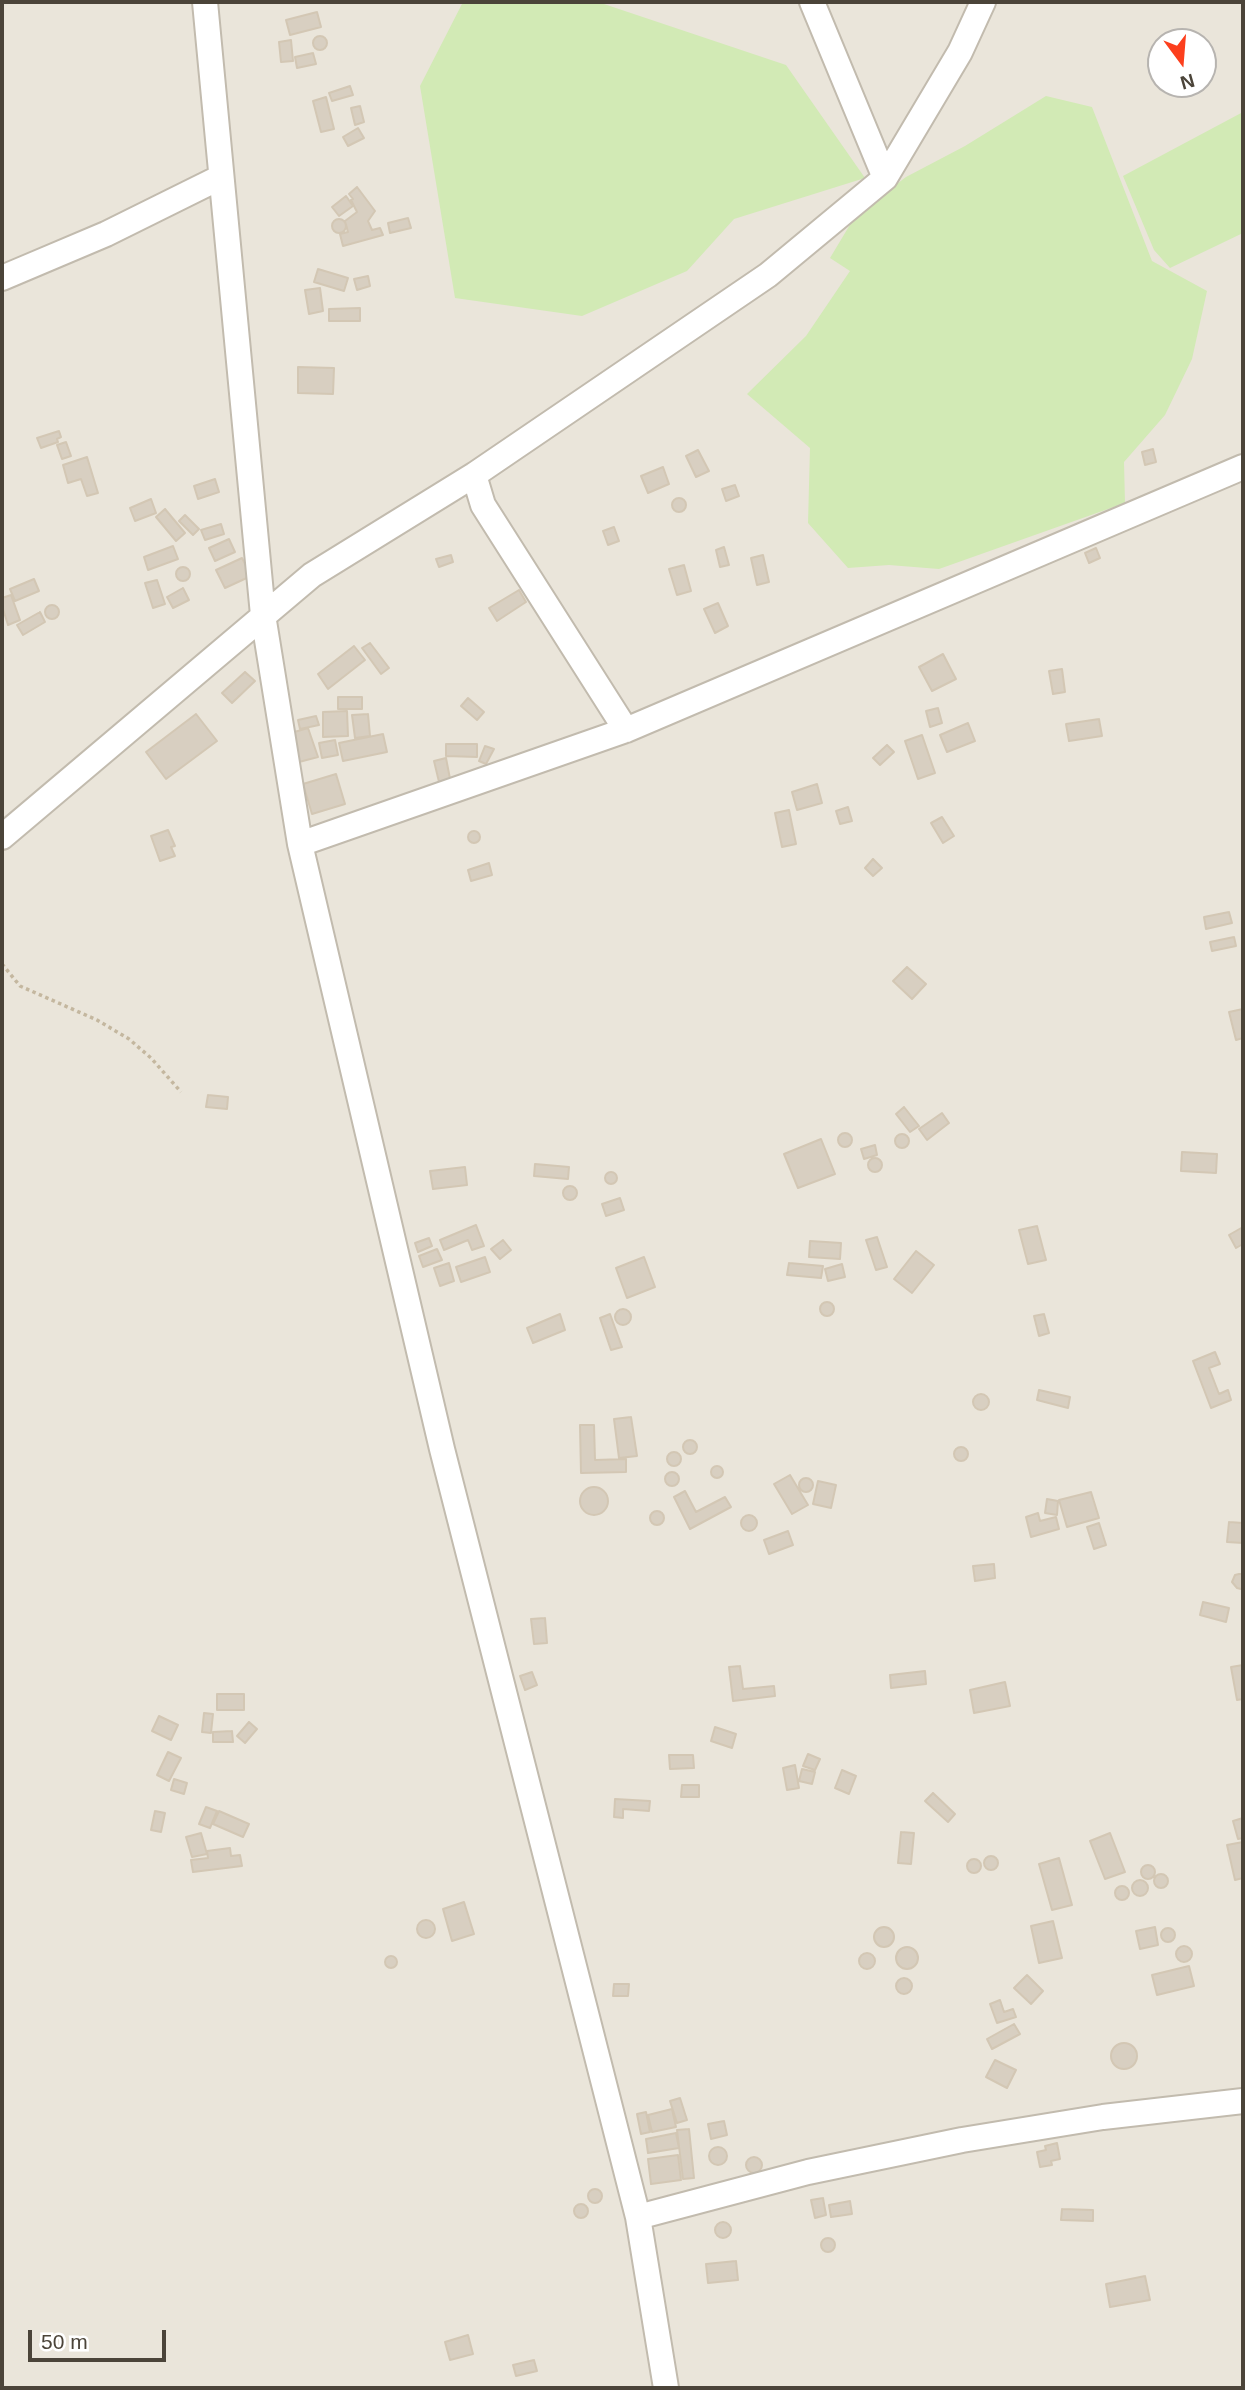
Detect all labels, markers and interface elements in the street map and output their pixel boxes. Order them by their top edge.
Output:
north arrow [1147,28,1217,98]
text: N [1178,70,1197,94]
scale bar [32,2316,170,2360]
text: 50 m [41,2330,88,2353]

